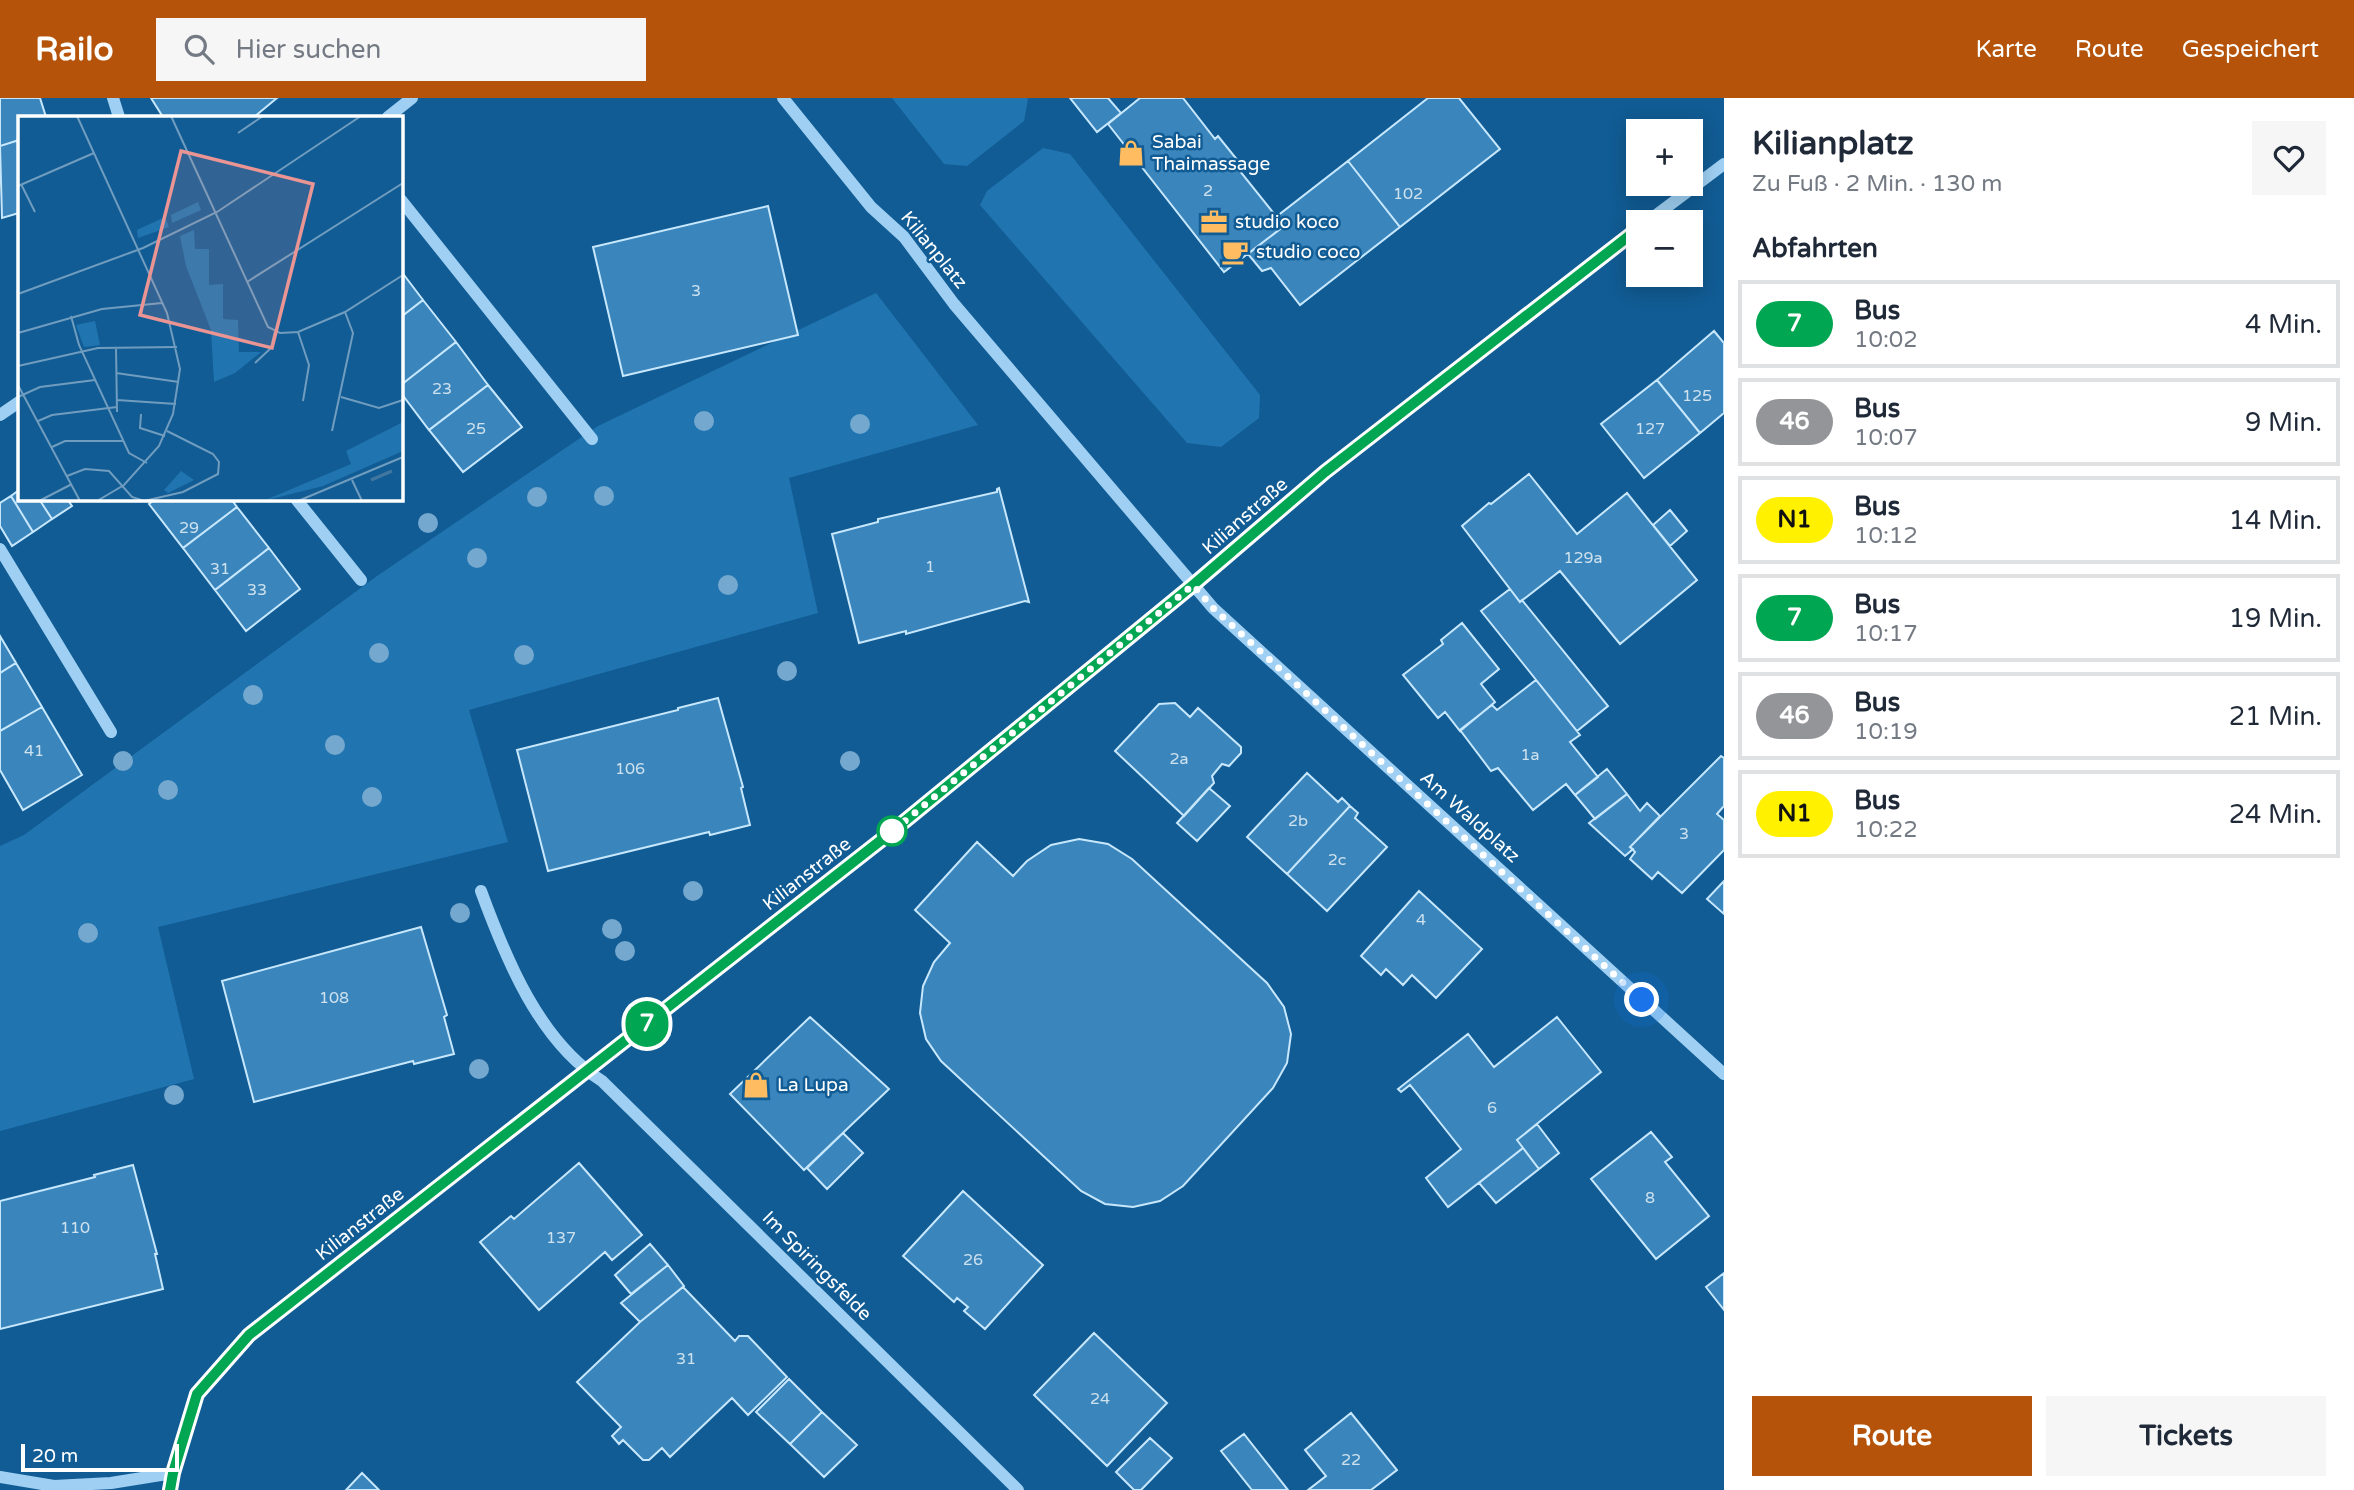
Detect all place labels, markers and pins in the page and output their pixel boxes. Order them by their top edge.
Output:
place label: Sabai Thaimassage [1152,131,1270,175]
shop icon: Sabai Thaimassage [1116,138,1146,168]
office icon: studio koco [1199,207,1229,237]
place label: studio koco [1235,211,1339,233]
cafe icon: studio coco [1220,237,1250,267]
place label: studio coco [1256,241,1360,263]
unlabelled marker [877,816,907,846]
shop icon: La Lupa [741,1070,771,1100]
place label: La Lupa [777,1074,849,1096]

